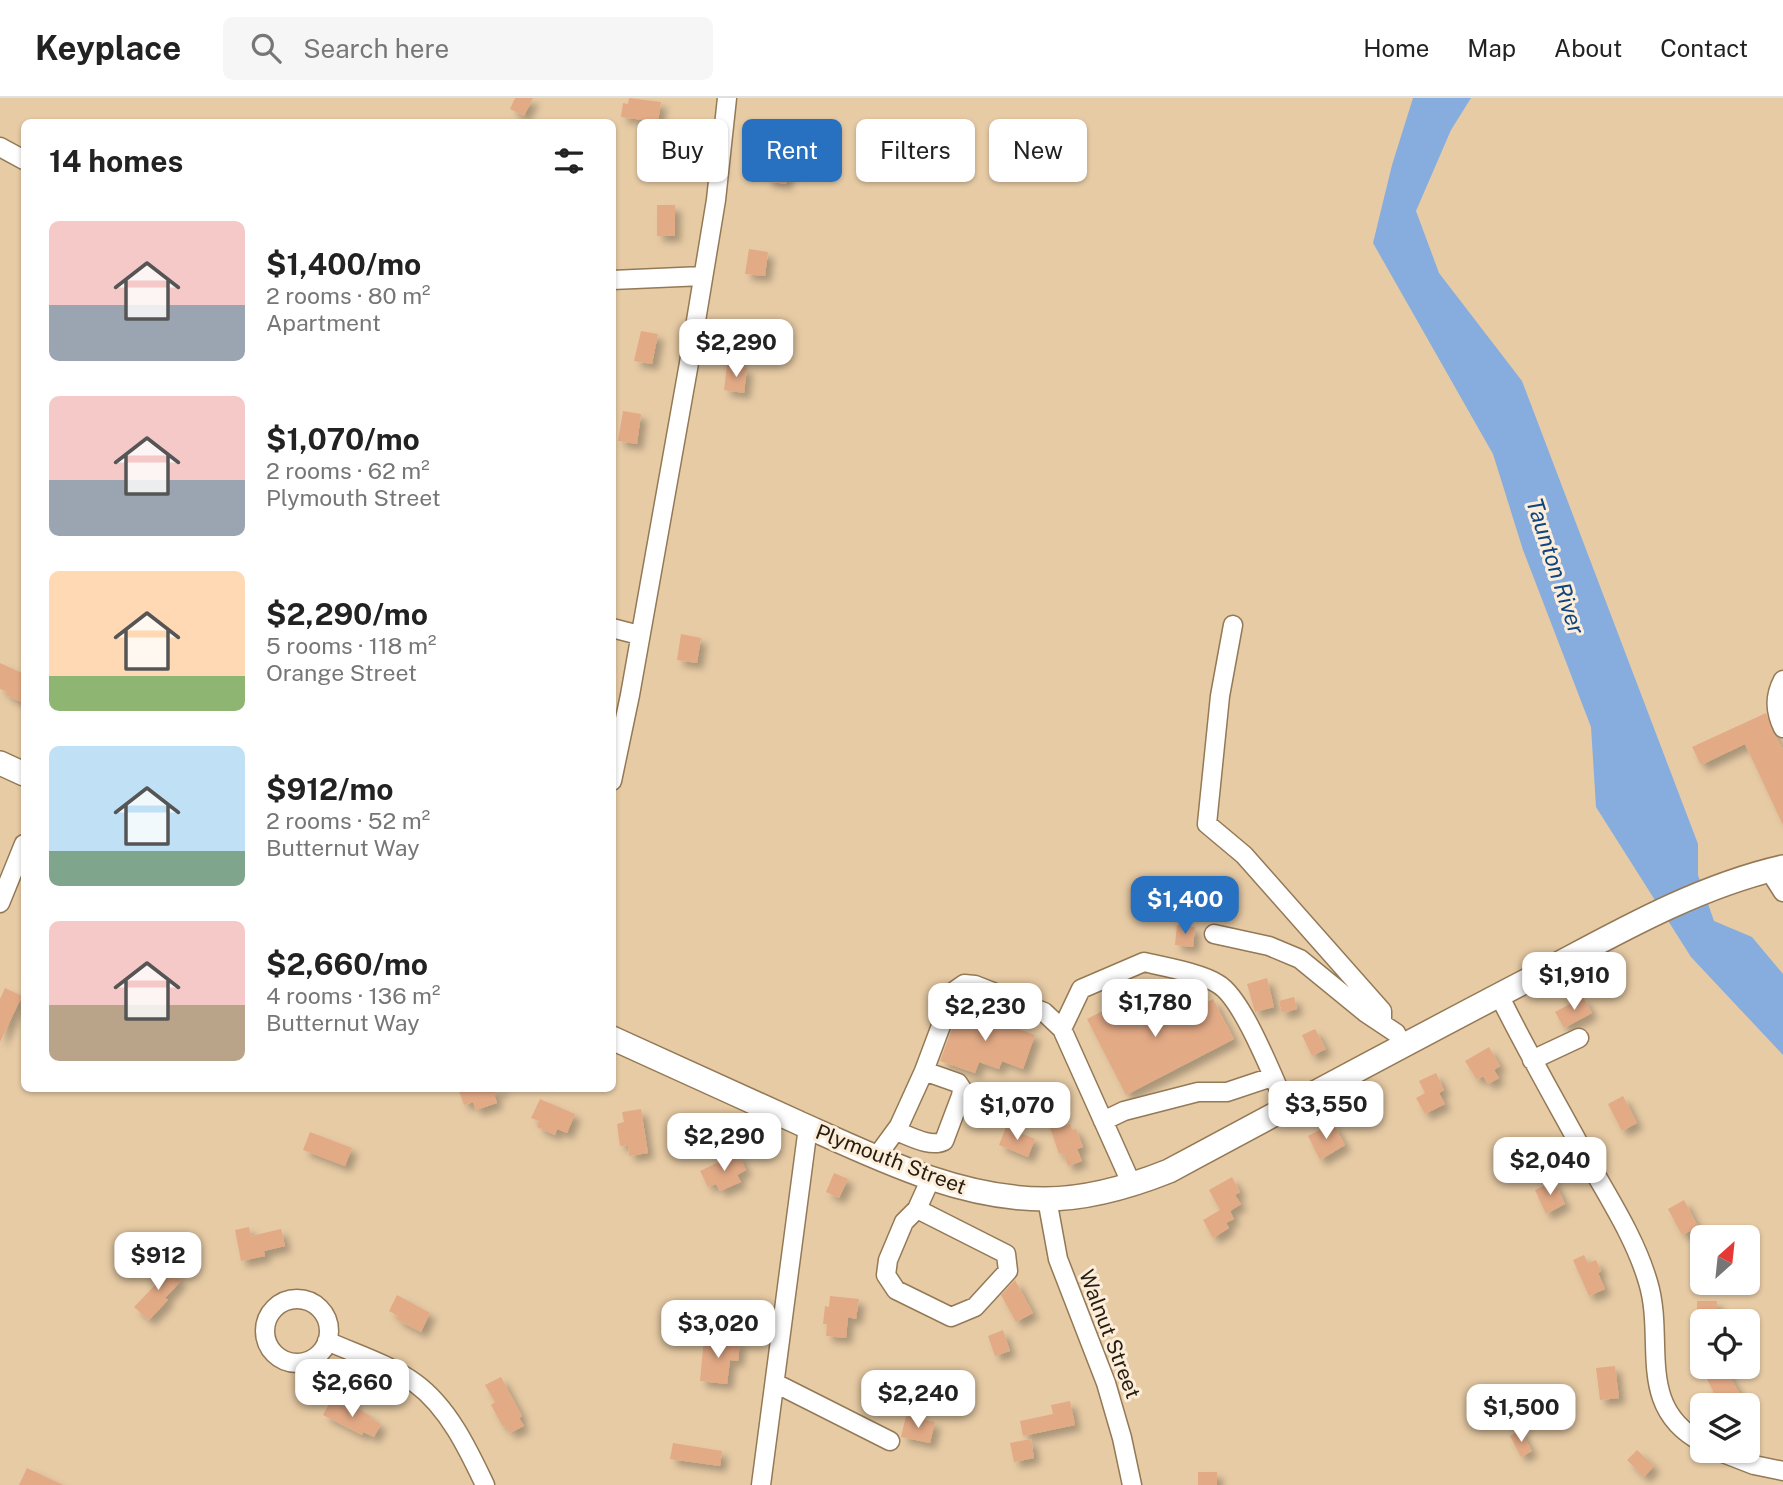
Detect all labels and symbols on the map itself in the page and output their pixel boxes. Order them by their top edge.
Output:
pin: $2,290 [679,320,793,379]
water label: Taunton River [1521,495,1591,638]
pin: $1,400 [1128,876,1242,936]
pin: $1,910 [1517,953,1631,1012]
pin: $1,780 [1098,979,1212,1039]
pin: $2,230 [928,984,1042,1043]
pin: $1,070 [960,1082,1074,1142]
pin: $3,550 [1269,1082,1383,1141]
pin: $2,290 [667,1114,781,1173]
street label: Plymouth Street [812,1119,970,1199]
pin: $2,040 [1493,1138,1607,1197]
north arrow [1690,1225,1760,1295]
pin: $912 [117,1232,199,1292]
street label: Walnut Street [1074,1266,1146,1402]
pin: $3,020 [661,1300,775,1360]
pin: $2,660 [295,1360,409,1419]
pin: $2,240 [861,1370,975,1430]
pin: $1,500 [1464,1384,1578,1444]

